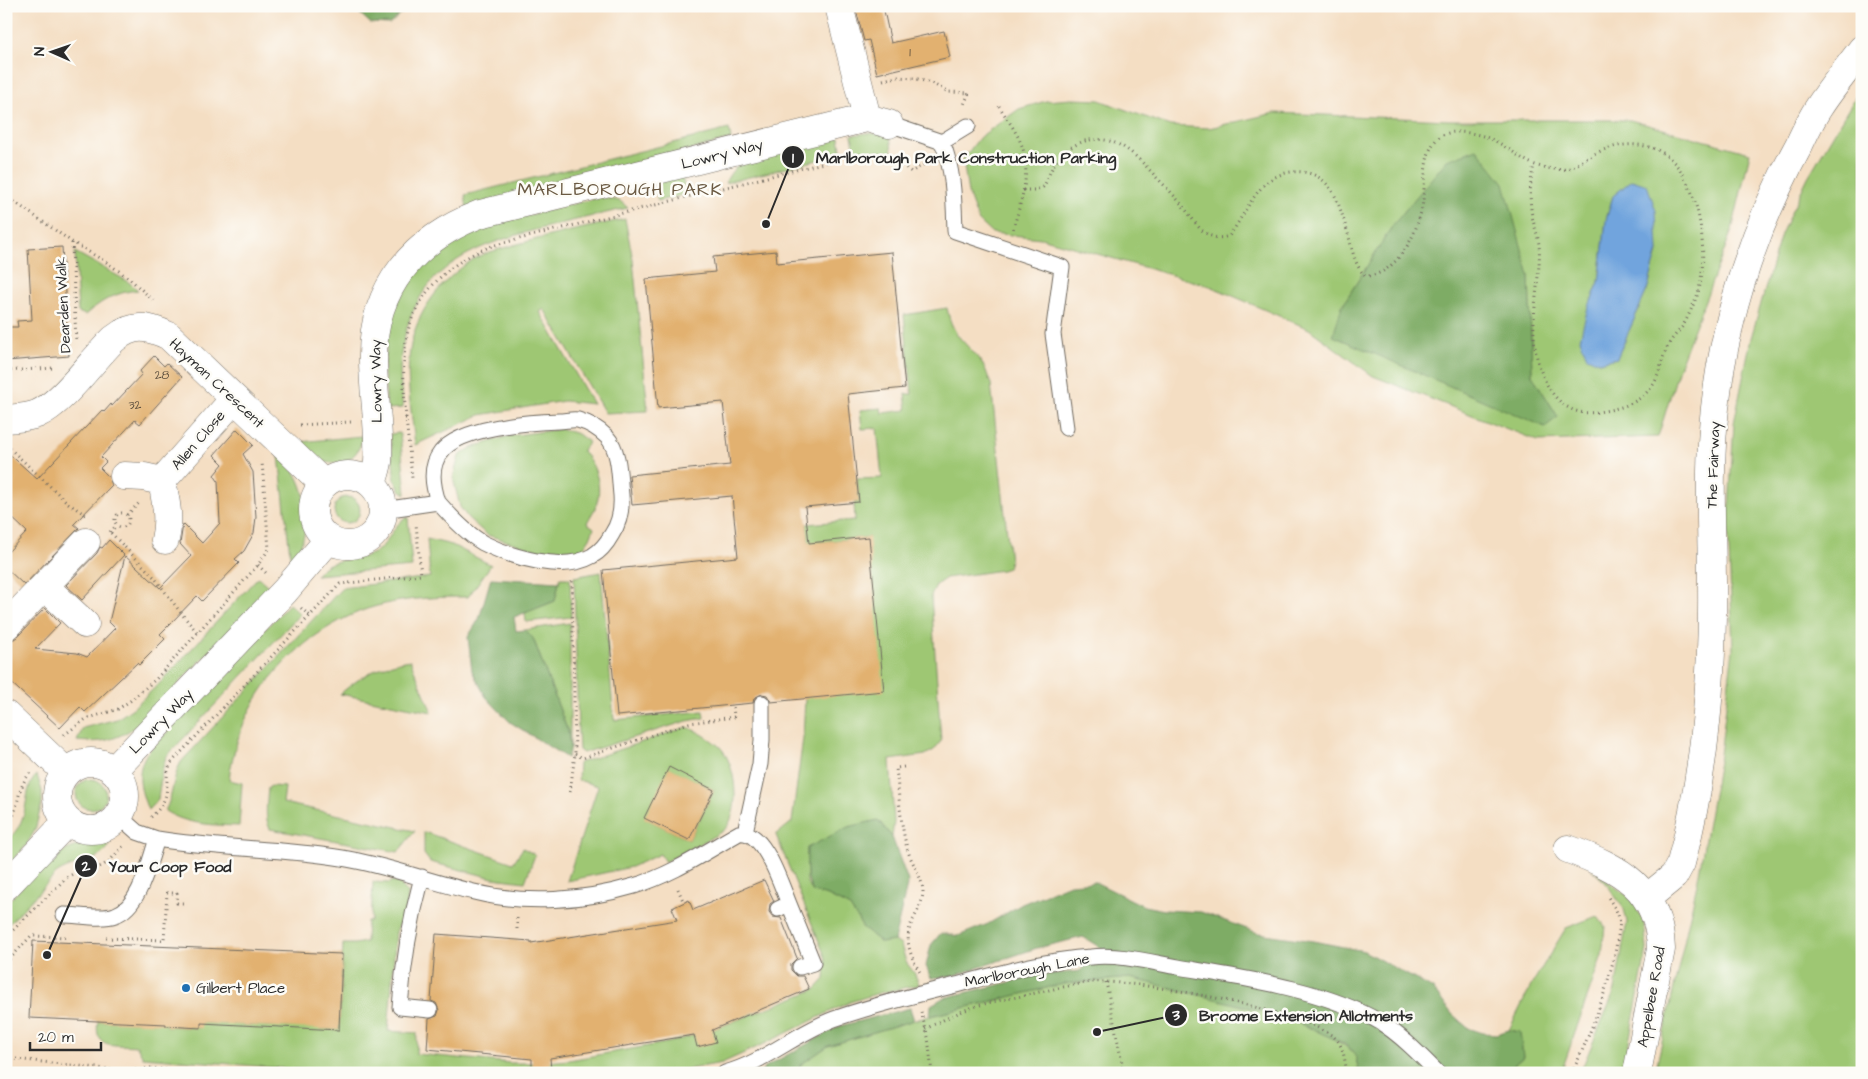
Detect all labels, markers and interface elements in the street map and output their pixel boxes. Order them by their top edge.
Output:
north arrow [28,28,78,78]
house number: 1 [909,44,911,61]
text: N [30,47,50,56]
street label: Lowry Way [679,134,765,176]
callout: Marlborough Park Construction Parking [780,142,1126,173]
text: Marlborough Park Construction Parking [816,147,1117,171]
text: 1 [792,148,794,169]
district label: MARLBOROUGH PARK [518,177,722,202]
street label: Dearden Walk [50,256,77,354]
street label: Hayman Crescent [164,334,269,434]
street label: Lowry Way [365,339,389,423]
house number: 28 [155,367,170,384]
house number: 32 [129,397,142,414]
street label: Allen Close [167,406,230,475]
street label: The Fairway [1701,421,1727,509]
street label: Lowry Way [125,684,199,759]
callout: Your Coop Food [74,851,241,882]
text: 2 [81,856,91,877]
text: Your Coop Food [109,856,232,878]
street label: Appelbee Road [1632,945,1671,1049]
street label: Marlborough Lane [963,948,1091,994]
place label: Gilbert Place [196,978,285,999]
marker: Gilbert Place [180,982,192,994]
callout: Broome Extension Allotments [1164,999,1423,1030]
text: 3 [1171,1005,1180,1026]
text: Broome Extension Allotments [1199,1005,1413,1027]
scale bar [30,1019,101,1051]
text: 20 m [38,1027,74,1048]

